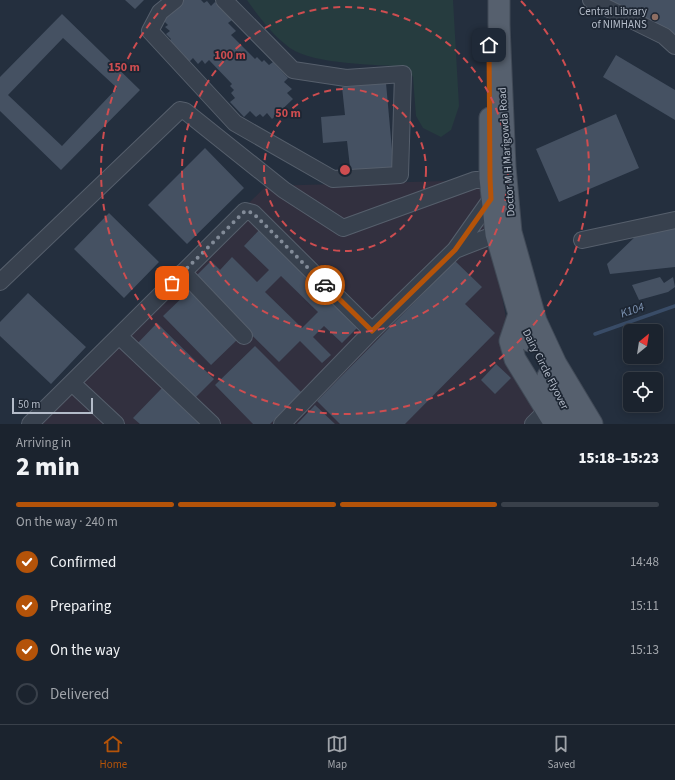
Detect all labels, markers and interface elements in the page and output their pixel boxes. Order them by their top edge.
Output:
place label: Central Library of NIMHANS [579,4,647,32]
marker: Central Library of NIMHANS [650,12,660,22]
pin [472,28,506,62]
icon: home [478,34,500,56]
text: 100 m [214,47,246,64]
text: 150 m [108,59,140,76]
street label: Doctor M H Marigowda Road [495,87,518,217]
text: 50 m [275,105,301,122]
centre of rings [338,163,352,177]
courier [305,265,345,305]
pin [155,266,189,300]
icon: bag [161,272,183,294]
icon: car [314,274,336,296]
water label: K104 [618,298,646,322]
north arrow [623,324,663,364]
map controls [623,324,663,412]
street label: Dairy Circle Flyover [519,327,572,412]
button: locate [623,372,663,412]
scale bar [12,396,93,415]
text: 50 m [18,397,40,412]
text: Arriving in [16,434,71,452]
text: 2 min [16,448,80,485]
text: 15:18–15:23 [578,448,659,469]
text: On the way · 240 m [16,513,118,531]
icon: check [16,551,38,573]
text: Confirmed [50,552,116,573]
text: 14:48 [630,553,659,571]
icon: check [16,595,38,617]
text: Preparing [50,596,111,617]
text: 15:11 [630,597,659,615]
icon: check [16,639,38,661]
text: On the way [50,640,120,661]
text: 15:13 [630,641,659,659]
text: Delivered [50,684,109,705]
tab: Home [100,733,127,772]
tab: Map [326,733,348,772]
tab: Saved [547,733,575,772]

